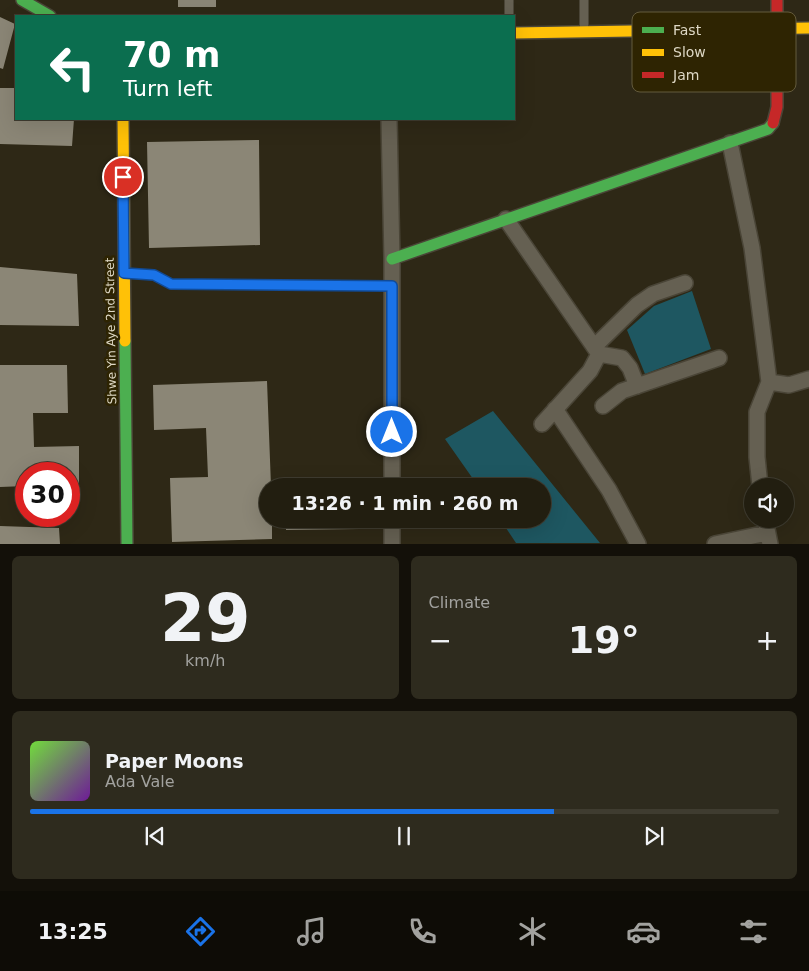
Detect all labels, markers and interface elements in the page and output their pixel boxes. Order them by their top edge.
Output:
legend [632,12,796,92]
text: Fast [673,22,702,38]
icon: left [40,35,105,100]
text: 70 m [123,35,220,75]
text: Slow [673,44,706,60]
text: Jam [672,67,699,83]
text: Turn left [123,76,212,101]
pin [102,156,144,198]
icon: arrive [109,163,137,191]
street label: Shwe Yin Aye 2nd Street [103,257,119,404]
position arrow [365,405,417,457]
speed limit sign: 30 [15,462,80,527]
map controls [744,478,794,528]
button: sound [744,478,794,528]
text: 13:26 · 1 min · 260 m [291,492,519,514]
text: 29 [160,581,250,656]
text: Climate [429,593,490,612]
text: 19° [568,618,640,662]
text: − [429,624,452,657]
text: + [756,624,779,657]
text: km/h [185,651,225,670]
text: Paper Moons [105,750,244,772]
text: Ada Vale [105,772,175,791]
icon: previous [141,822,169,850]
icon: pause [390,822,418,850]
icon: next [640,822,668,850]
icon: directions [183,914,218,949]
icon: music [294,914,329,949]
icon: phone [405,914,440,949]
icon: climate [515,914,550,949]
icon: car [626,914,661,949]
icon: filters [736,914,771,949]
text: 13:25 [38,919,108,944]

